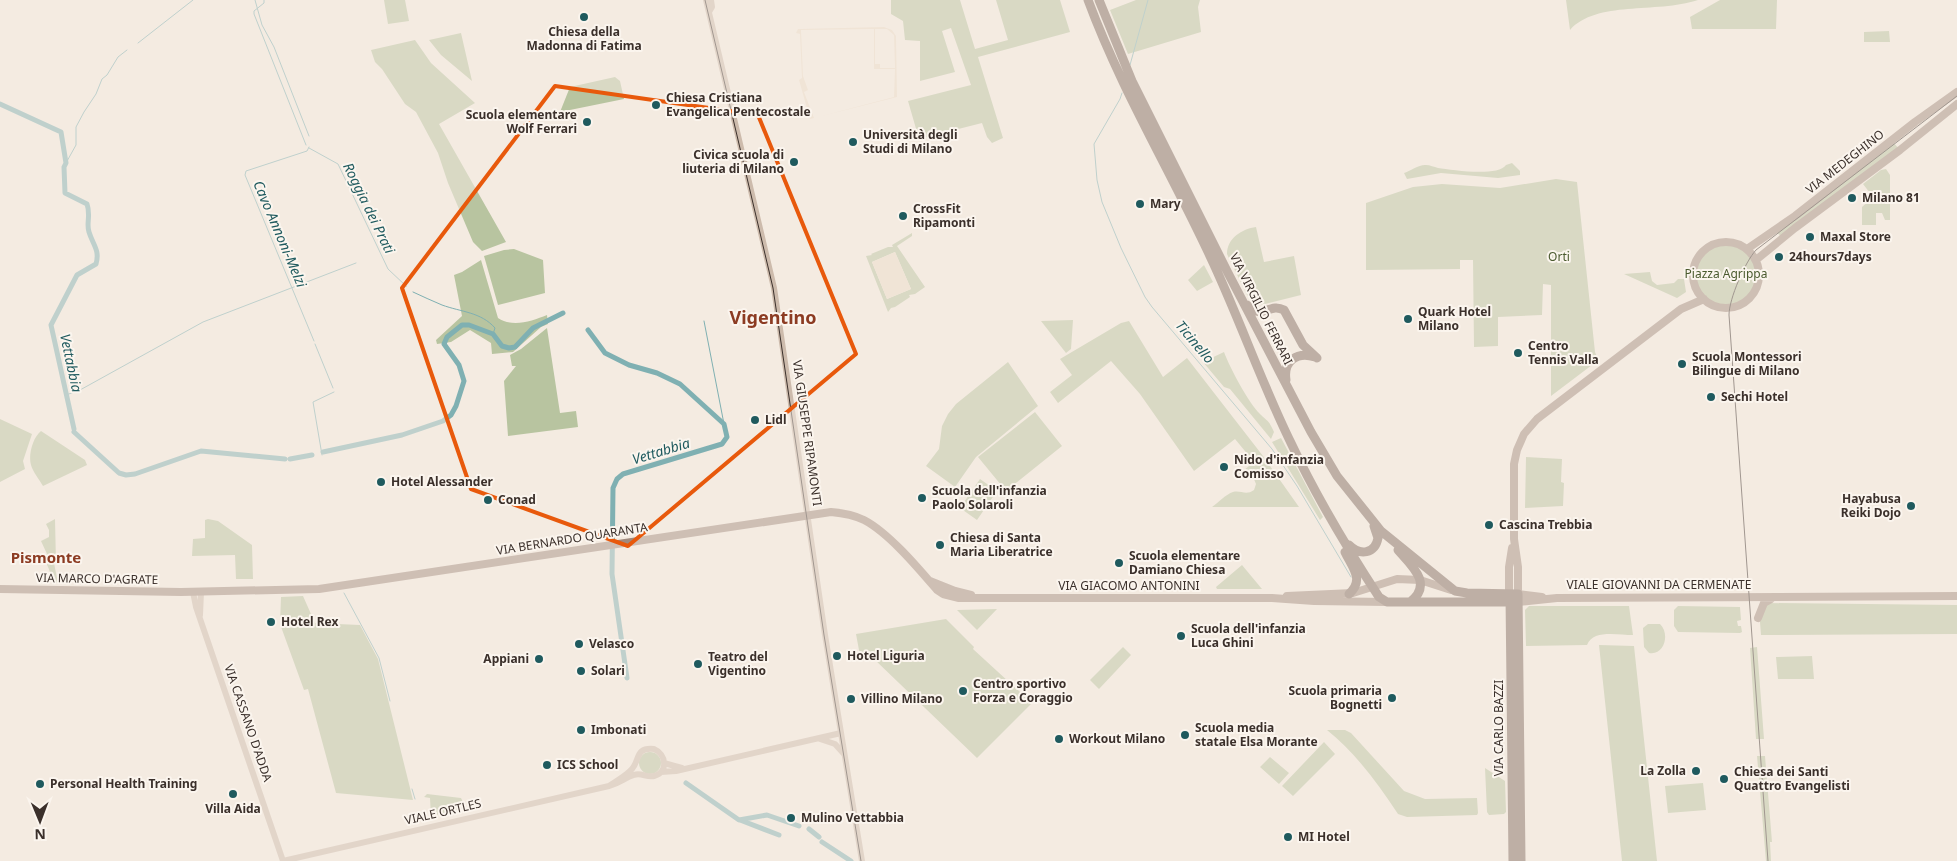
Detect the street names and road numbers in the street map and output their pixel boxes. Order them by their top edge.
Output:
street label: VIA MEDEGHINO [1802,126,1887,198]
street label: VIA VIRGILIO FERRARI [1226,250,1297,368]
street label: VIA GIUSEPPE RIPAMONTI [789,359,826,507]
street label: VIA BERNARDO QUARANTA [495,518,649,559]
street label: VIA MARCO D'AGRATE [36,569,158,588]
street label: VIALE GIOVANNI DA CERMENATE [1567,576,1751,593]
street label: VIA GIACOMO ANTONINI [1058,577,1200,594]
street label: VIA CASSANO D'ADDA [220,662,277,784]
street label: VIA CARLO BAZZI [1490,680,1507,776]
street label: VIALE ORTLES [403,794,483,829]

